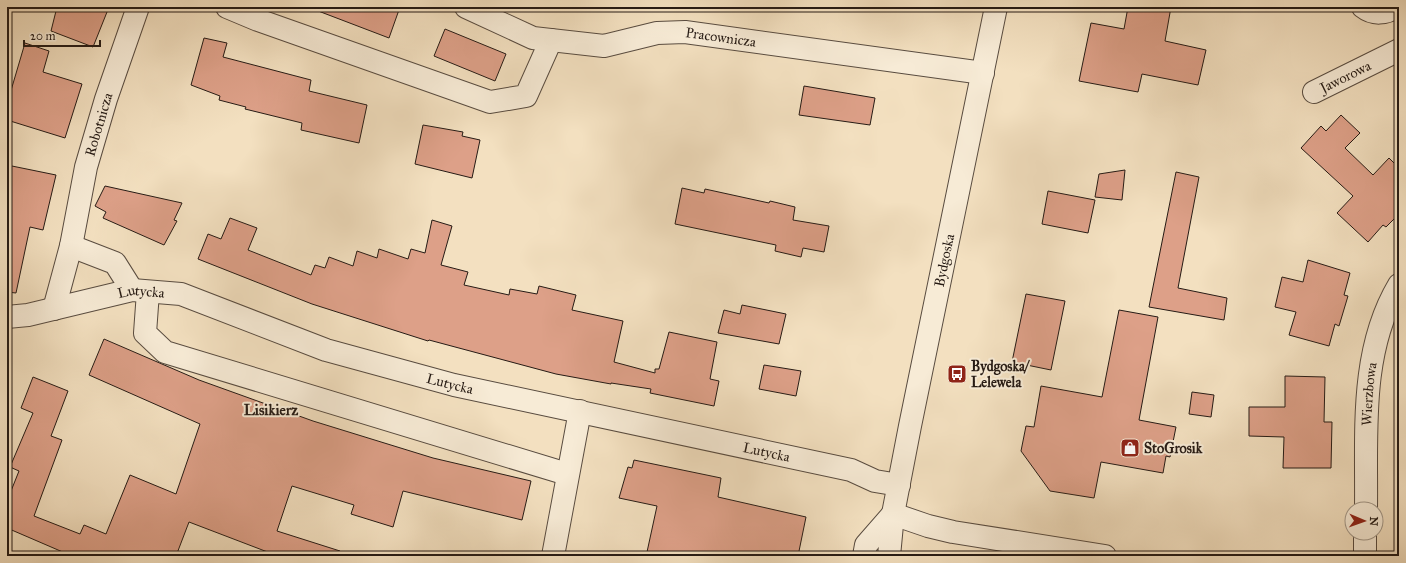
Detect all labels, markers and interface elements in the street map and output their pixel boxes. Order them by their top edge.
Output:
scale bar [24,22,100,48]
street label: Pracownicza [684,24,757,50]
text: 20 m [30,29,56,43]
street label: Jaworowa [1315,57,1374,98]
street label: Robotnicza [81,90,116,158]
street label: Bydgoska [930,232,958,288]
street label: Lutycka [116,281,165,302]
place label: Bydgoska/ Lelewela [971,358,1031,391]
street label: Wierzbowa [1358,361,1380,426]
bus stop icon: Bydgoska/ Lelewela [946,363,968,385]
street label: Lutycka [425,369,475,397]
district label: Lisikierz [244,401,298,419]
shop icon: StoGrosik [1119,437,1141,459]
street label: Lutycka [742,439,792,465]
place label: StoGrosik [1144,440,1203,457]
north arrow [1344,501,1384,541]
text: N [1367,516,1380,527]

